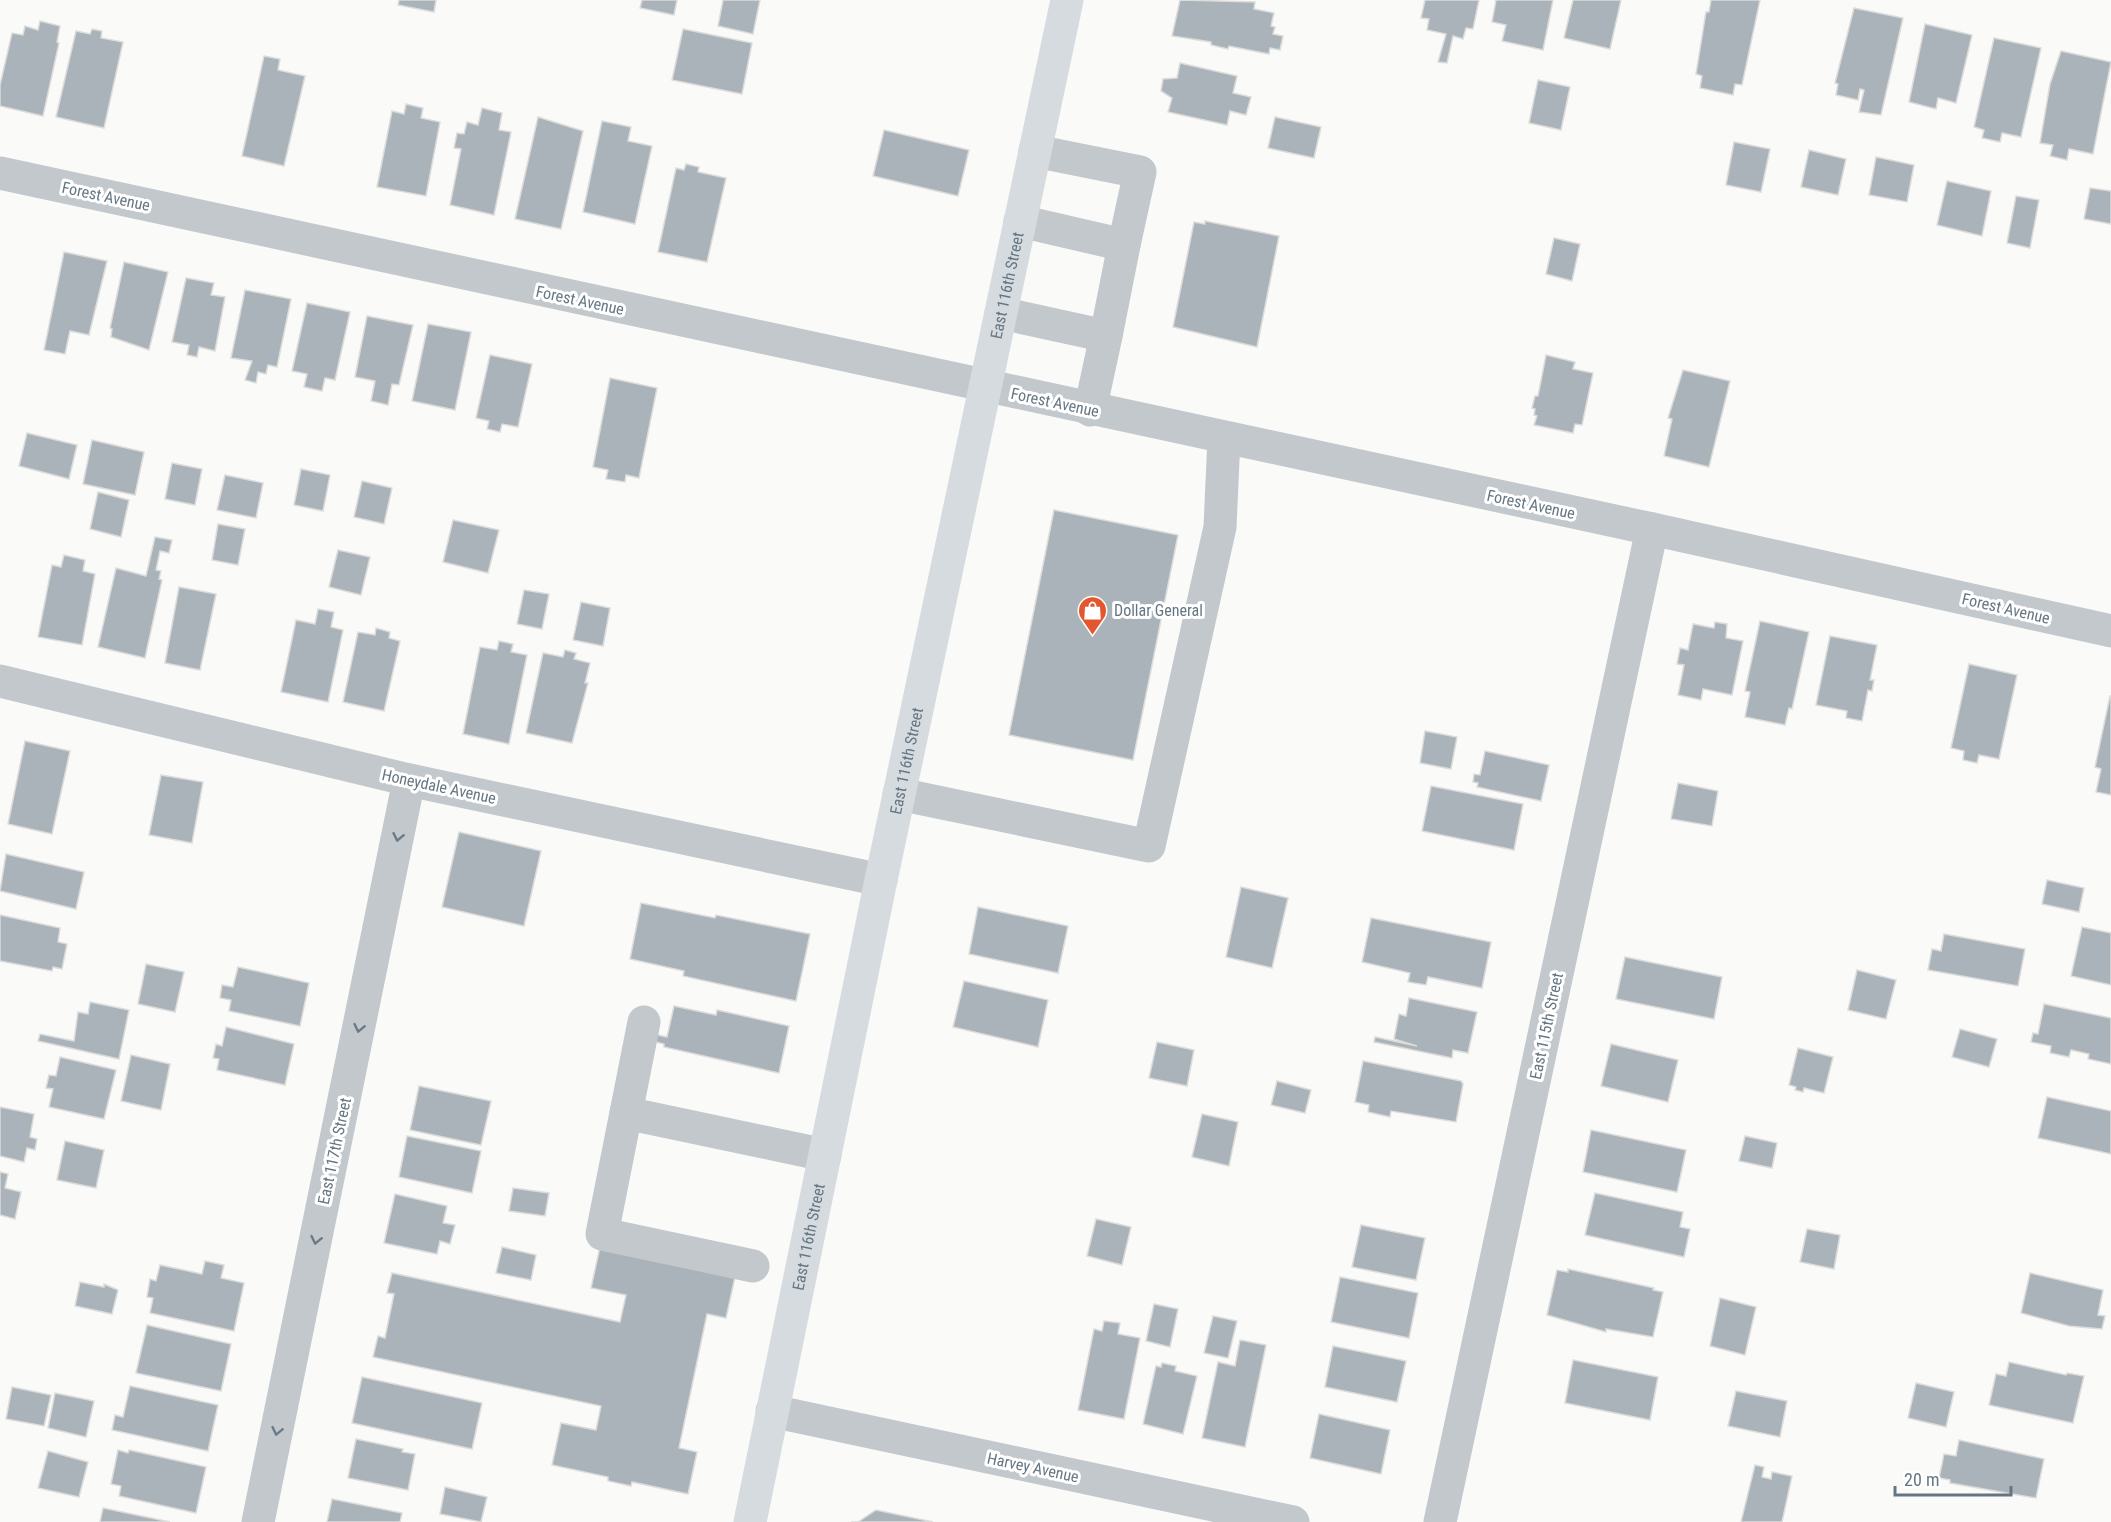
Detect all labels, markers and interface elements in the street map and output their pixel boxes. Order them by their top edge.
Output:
street label: Forest Avenue [60,178,152,215]
street label: East 116th Street [987,230,1028,341]
street label: Forest Avenue [534,282,626,319]
street label: Forest Avenue [1009,384,1101,421]
street label: Forest Avenue [1485,486,1577,523]
street label: Forest Avenue [1960,589,2052,628]
shop icon: Dollar General [1077,594,1109,636]
place label: Dollar General [1114,601,1203,620]
street label: East 116th Street [886,706,927,816]
street label: Honeydale Avenue [380,765,498,808]
one-way arrow [392,832,405,842]
street label: East 115th Street [1526,971,1567,1081]
one-way arrow [353,1023,366,1033]
street label: East 117th Street [314,1096,355,1206]
street label: East 116th Street [788,1182,829,1292]
one-way arrow [310,1234,323,1244]
one-way arrow [271,1425,284,1435]
street label: Harvey Avenue [985,1449,1080,1486]
scale bar [1895,1459,2010,1497]
text: 20 m [1904,1469,1939,1490]

